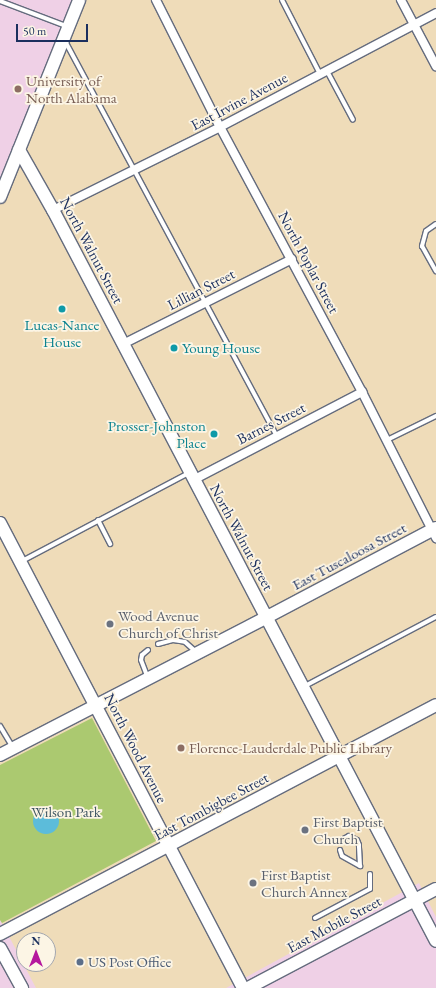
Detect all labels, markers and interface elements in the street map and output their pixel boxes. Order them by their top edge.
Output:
scale bar [18,16,90,42]
text: 50 m [23,23,46,39]
street label: East Irvine Avenue [188,68,290,134]
place label: University of North Alabama [26,71,117,106]
marker: University of North Alabama [13,84,23,94]
street label: North Walnut Street [56,194,128,306]
street label: North Poplar Street [275,208,343,316]
street label: Lillian Street [164,264,238,314]
marker: Lucas-Nance House [57,304,67,314]
place label: Lucas-Nance House [25,315,99,350]
place label: Young House [182,339,260,357]
marker: Young House [169,343,179,353]
street label: Barnes Street [234,398,308,448]
place label: Prosser-Johnston Place [108,416,206,451]
marker: Prosser-Johnston Place [209,429,219,439]
street label: North Walnut Street [206,481,278,593]
street label: East Tuscaloosa Street [289,518,409,594]
place label: Wood Avenue Church of Christ [118,606,218,641]
marker: Wood Avenue Church of Christ [105,619,115,629]
street label: North Wood Avenue [101,690,171,806]
place label: Florence-Lauderdale Public Library [189,739,392,757]
marker: Florence-Lauderdale Public Library [176,743,186,753]
street label: East Tombigbee Street [151,768,271,844]
park label: Wilson Park [31,803,101,821]
place label: First Baptist Church [313,812,382,847]
marker: First Baptist Church [300,825,310,835]
place label: First Baptist Church Annex [261,865,347,900]
marker: First Baptist Church Annex [248,878,258,888]
street label: East Mobile Street [284,892,384,956]
north arrow [16,932,56,972]
text: N [32,934,40,948]
place label: US Post Office [88,953,171,971]
marker: US Post Office [75,957,85,967]

